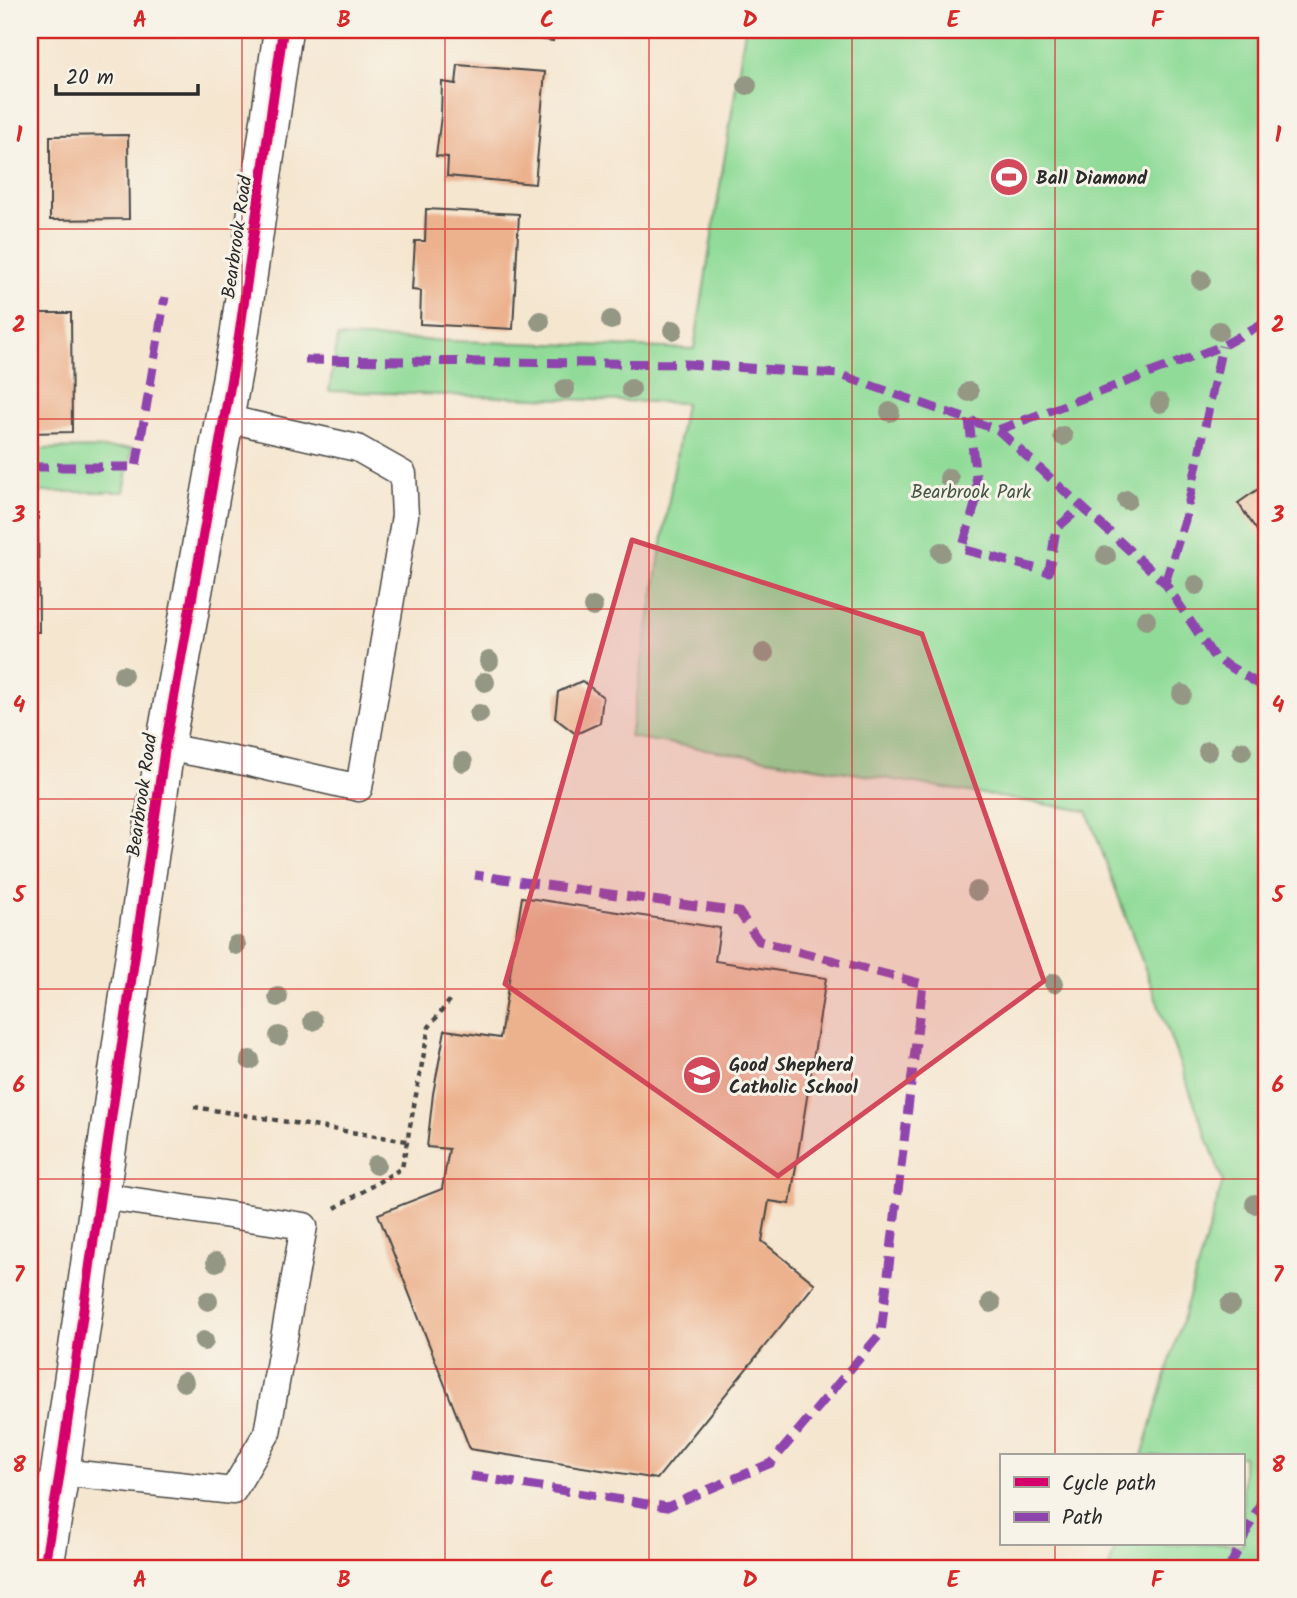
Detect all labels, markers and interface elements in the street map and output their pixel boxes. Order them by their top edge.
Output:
text: A [133,3,147,39]
text: B [337,3,351,39]
text: C [540,3,554,39]
text: D [742,3,758,39]
text: E [947,3,961,39]
text: F [1151,3,1165,39]
scale bar [56,52,198,96]
text: 20 m [66,62,114,95]
text: 1 [16,118,23,154]
text: 1 [1275,118,1282,154]
sports icon: Ball Diamond [988,156,1030,198]
place label: Ball Diamond [1036,164,1148,194]
street label: Bearbrook Road [214,173,262,301]
text: 2 [12,308,26,344]
text: 2 [1271,308,1285,344]
park label: Bearbrook Park [911,478,1031,508]
text: 3 [12,498,26,534]
text: 3 [1271,498,1285,534]
text: 4 [13,688,26,724]
text: 4 [1272,688,1285,724]
street label: Bearbrook Road [119,731,167,859]
text: 5 [12,878,27,914]
text: 5 [1271,878,1286,914]
place label: Good Shepherd Catholic School [729,1051,859,1103]
school or university icon: Good Shepherd Catholic School [681,1054,723,1096]
text: 6 [13,1068,25,1104]
text: 6 [1272,1068,1284,1104]
text: 7 [14,1258,26,1294]
text: 7 [1273,1258,1285,1294]
text: 8 [12,1448,26,1484]
text: 8 [1271,1448,1285,1484]
legend [1000,1454,1244,1546]
text: Cycle path [1062,1468,1156,1501]
text: Path [1062,1502,1103,1535]
text: A [133,1563,147,1598]
text: B [337,1563,351,1598]
text: C [540,1563,554,1598]
text: D [742,1563,758,1598]
text: E [947,1563,961,1598]
text: F [1151,1563,1165,1598]

